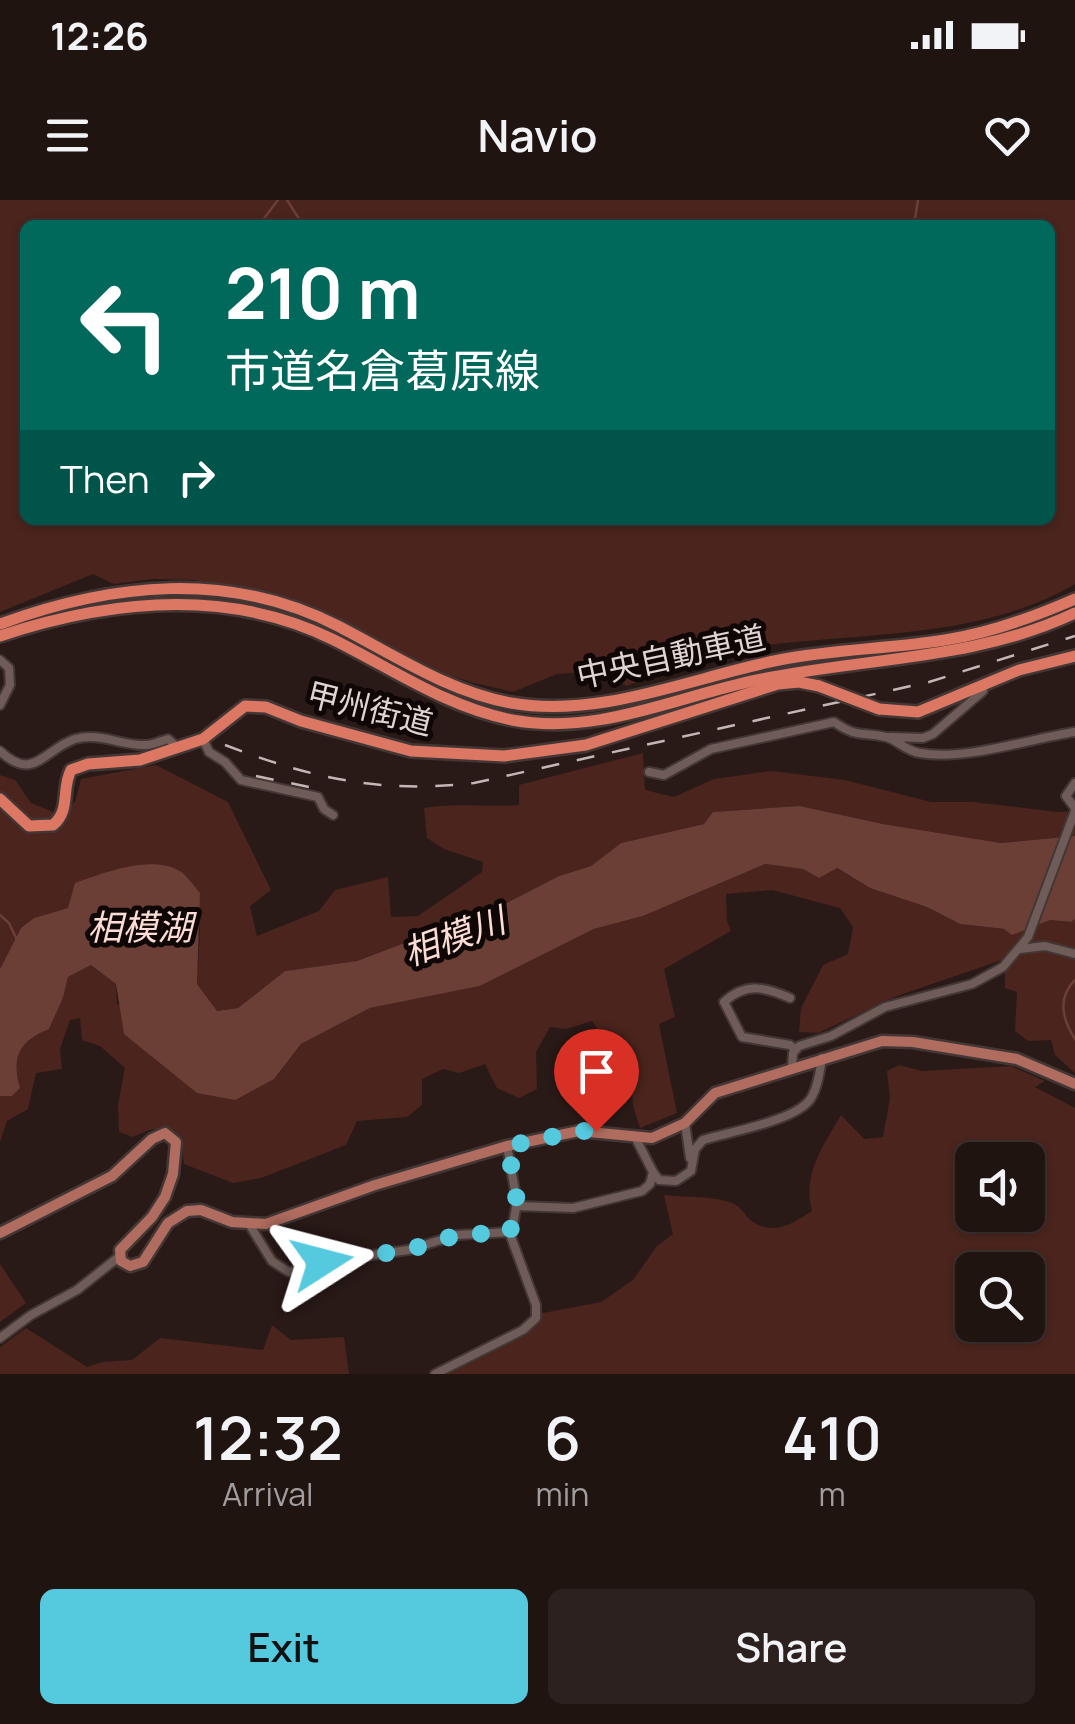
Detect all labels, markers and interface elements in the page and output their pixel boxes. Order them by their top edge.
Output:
text: 12:26 [50,9,149,61]
text: Navio [477,104,598,166]
icon: menu [40,108,95,163]
icon: heart [980,108,1035,163]
text: 210 m [225,244,420,340]
icon: left [60,260,190,390]
text: 市道名倉葛原線 [225,339,540,401]
icon: right [169,450,224,505]
text: Then [60,452,149,504]
street label: 中央自動車道 [573,615,769,697]
street label: 甲州街道 [303,671,437,745]
water label: 相模川 [396,894,515,977]
water label: 相模湖 [87,903,197,951]
pin [554,1029,639,1132]
icon: arrive [569,1044,624,1099]
map controls [955,1142,1045,1342]
button: sound [955,1142,1045,1232]
position arrow [270,1210,374,1314]
button: search [955,1252,1045,1342]
text: 12:32 [193,1396,343,1478]
text: 6 [544,1396,581,1478]
text: 410 [782,1396,882,1478]
text: Arrival [222,1472,313,1516]
text: min [536,1472,589,1516]
text: m [818,1472,846,1516]
button: Exit [40,1589,528,1704]
button: Share [548,1589,1035,1704]

